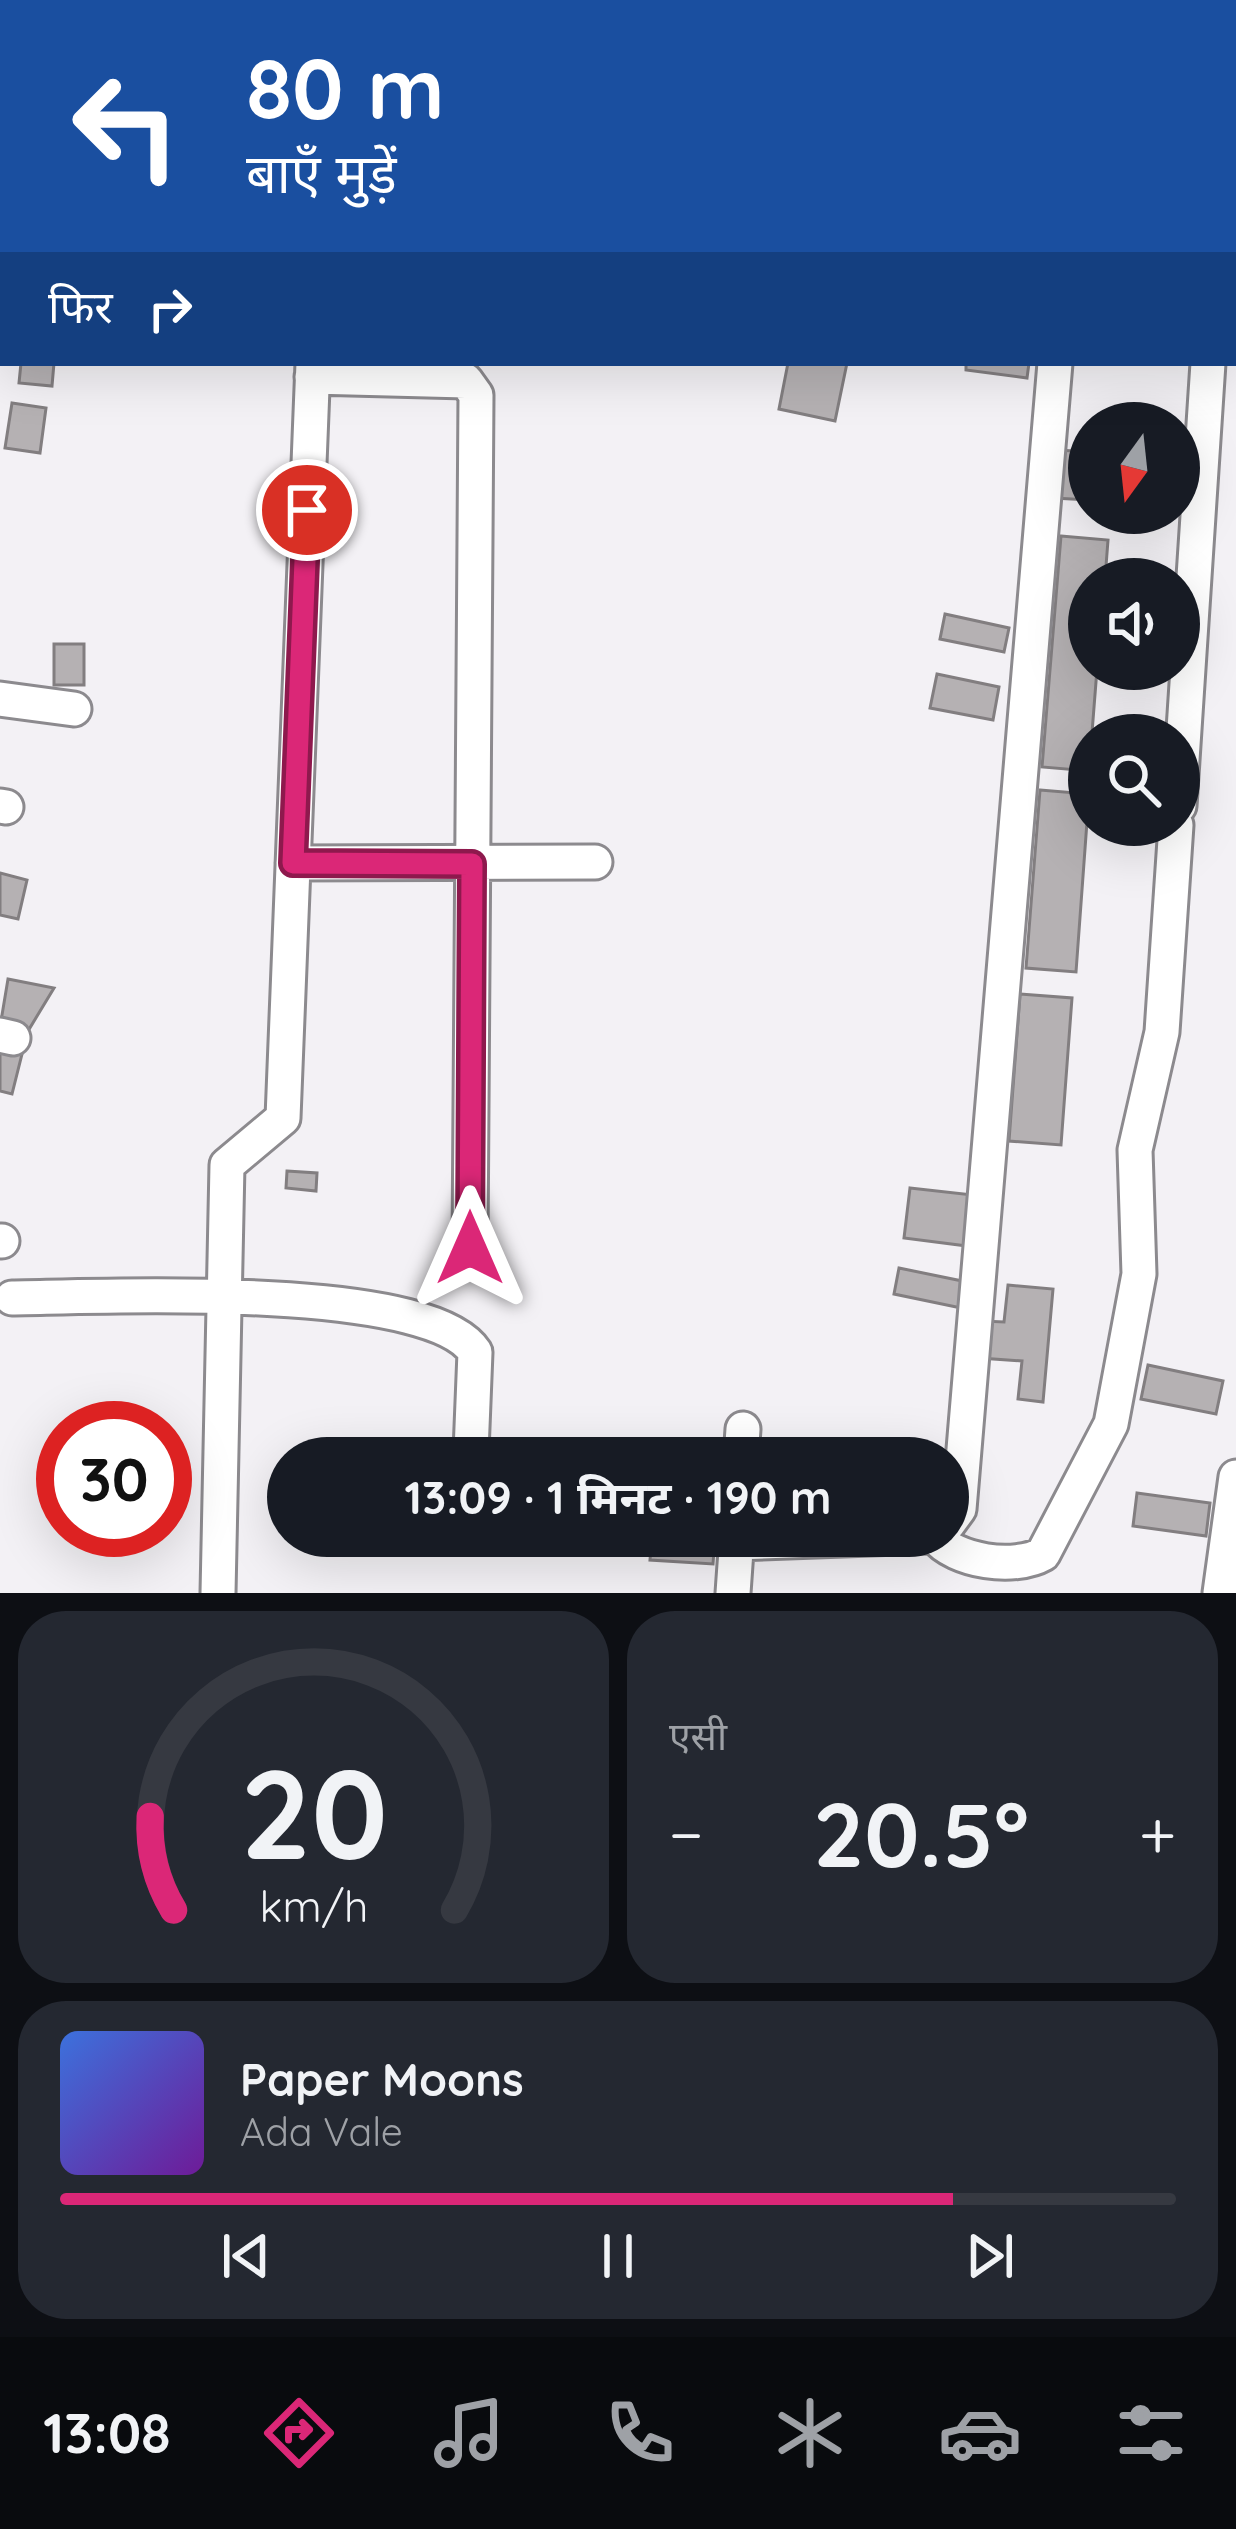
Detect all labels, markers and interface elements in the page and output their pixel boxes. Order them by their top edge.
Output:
text: 80 m [246,35,445,140]
icon: left [48,48,204,204]
text: बाएँ मुड़ें [246,139,397,207]
icon: right [137,276,203,342]
text: फिर [48,278,113,334]
north arrow [1068,402,1200,534]
map controls [1068,402,1200,846]
pin [256,459,358,561]
icon: arrive [274,477,340,543]
button: sound [1068,558,1200,690]
button: search [1068,714,1200,846]
position arrow [407,1185,533,1311]
speed limit sign: 30 [36,1401,192,1557]
text: 13:09 · 1 मिनट · 190 m [405,1469,831,1525]
text: एसी [669,1711,727,1760]
text: 20 [240,1734,387,1890]
text: 20.5° [813,1777,1029,1890]
text: − [669,1792,703,1875]
text: + [1139,1792,1176,1875]
text: km/h [259,1879,368,1933]
text: Paper Moons [240,2051,524,2107]
text: Ada Vale [240,2107,403,2156]
icon: previous [213,2223,279,2289]
icon: pause [585,2223,651,2289]
icon: next [957,2223,1023,2289]
icon: directions [257,2391,341,2475]
icon: music [427,2391,511,2475]
icon: phone [598,2391,682,2475]
icon: climate [768,2391,852,2475]
icon: car [938,2391,1022,2475]
icon: filters [1109,2391,1193,2475]
text: 13:08 [43,2399,171,2467]

